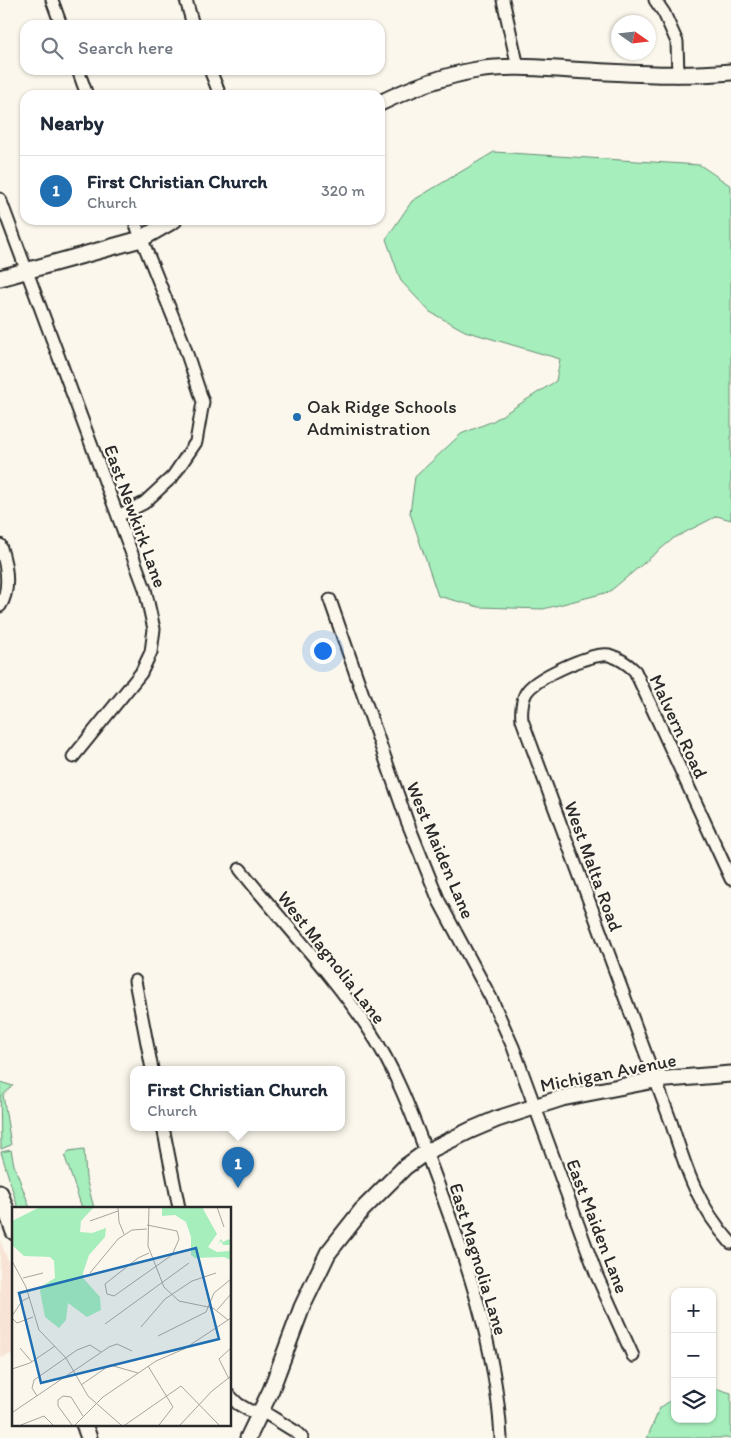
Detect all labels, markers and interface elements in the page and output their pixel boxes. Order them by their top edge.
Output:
north arrow [611,15,656,60]
search box [20,20,385,75]
icon: search [38,34,66,62]
text: Search here [78,36,173,59]
text: Nearby [40,110,104,135]
text: First Christian Church [87,170,267,193]
text: 1 [52,181,60,200]
text: 320 m [321,181,365,200]
text: Church [87,193,137,212]
place label: Oak Ridge Schools Administration [307,395,457,440]
marker: Oak Ridge Schools Administration [291,411,303,423]
street label: East Newkirk Lane [99,442,172,591]
your location [310,638,336,664]
street label: Malvern Road [645,671,713,782]
street label: West Maiden Lane [401,778,480,922]
street label: West Malta Road [559,798,628,934]
street label: West Magnolia Lane [273,886,391,1028]
street label: Michigan Avenue [538,1048,678,1097]
popup [130,1066,345,1131]
text: First Christian Church [147,1078,328,1101]
text: Church [147,1101,197,1120]
pin: 1 [222,1147,254,1188]
street label: East Maiden Lane [561,1156,634,1297]
street label: East Magnolia Lane [444,1180,513,1338]
inset map [12,1207,231,1426]
map controls [671,1288,716,1423]
button: + [671,1288,716,1333]
button: − [671,1333,716,1378]
button: layers [671,1378,716,1423]

